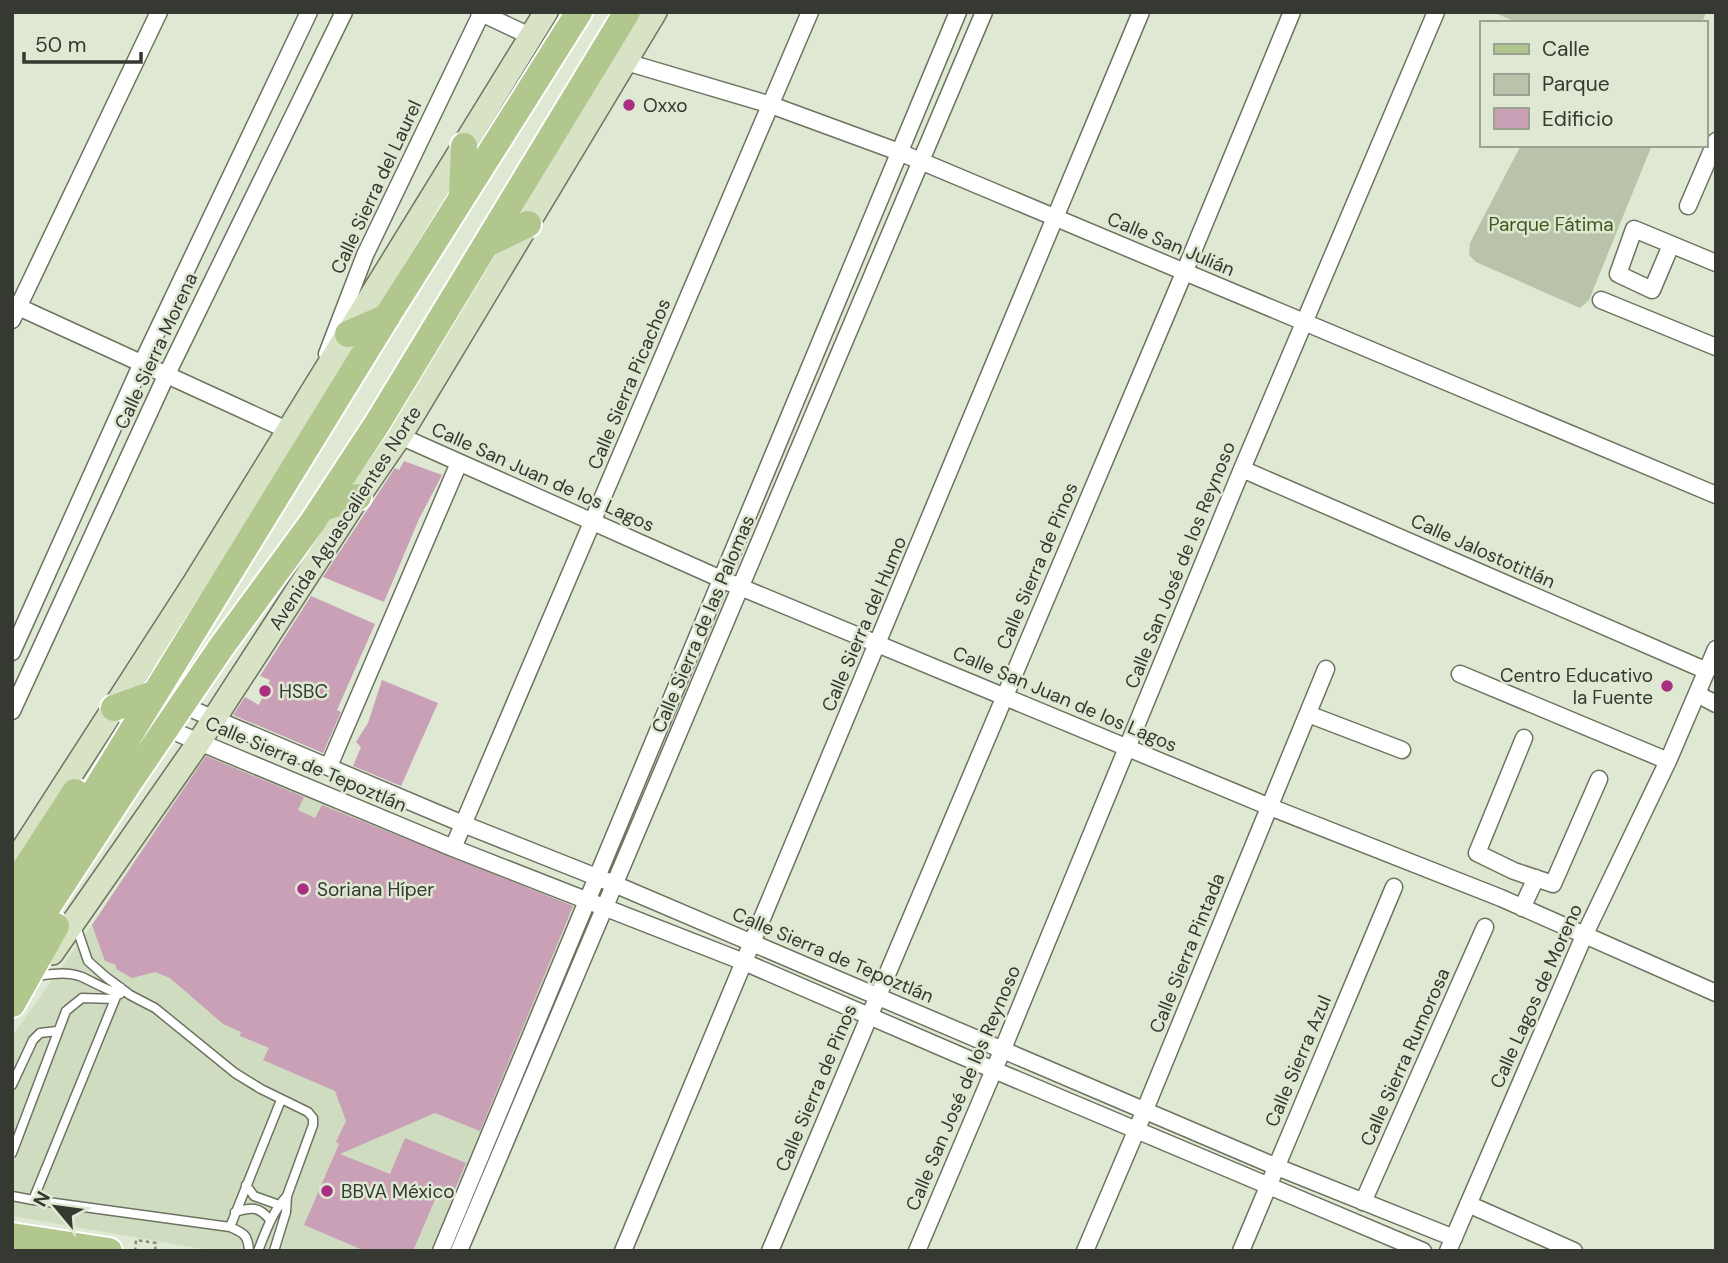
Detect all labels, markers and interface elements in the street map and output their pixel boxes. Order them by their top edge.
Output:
scale bar [24,21,142,65]
legend [1480,21,1707,147]
text: 50 m [35,31,86,59]
text: Calle [1542,35,1590,63]
text: Parque [1542,70,1610,98]
place label: Oxxo [643,93,687,118]
street label: Calle Sierra del Laurel [325,96,427,278]
marker: Oxxo [621,97,637,113]
text: Edificio [1542,105,1613,133]
street label: Calle San Julián [1103,206,1239,282]
park label: Parque Fátima [1488,212,1614,237]
street label: Calle Sierra Morena [109,269,203,433]
street label: Calle Sierra Picachos [582,295,676,473]
street label: Avenida Aguascalientes Norte [263,401,427,635]
street label: Calle San Juan de los Lagos [428,416,658,538]
street label: Calle San José de los Reynoso [1119,438,1241,692]
street label: Calle Sierra de Pinos [990,479,1084,653]
street label: Calle Jalostotitlán [1407,508,1559,594]
street label: Calle Sierra de las Palomas [646,511,760,737]
street label: Calle Sierra del Humo [816,533,912,715]
street label: Calle San Juan de los Lagos [949,640,1181,758]
place label: Centro Educativo la Fuente [1500,663,1653,710]
marker: Centro Educativo la Fuente [1659,678,1675,694]
place label: HSBC [279,679,328,704]
marker: HSBC [257,683,273,699]
street label: Calle Sierra de Tepoztlán [202,710,410,818]
street label: Calle Sierra Pintada [1143,869,1231,1037]
place label: Soriana Híper [317,877,434,902]
marker: Soriana Híper [295,881,311,897]
street label: Calle Lagos de Moreno [1484,900,1588,1092]
street label: Calle Sierra de Tepoztlán [729,901,937,1009]
street label: Calle San José de los Reynoso [900,961,1026,1215]
street label: Calle Sierra Rumorosa [1354,964,1456,1150]
street label: Calle Sierra Azul [1259,991,1337,1131]
street label: Calle Sierra de Pinos [769,1001,863,1175]
north arrow [21,1172,91,1242]
place label: BBVA México [341,1179,455,1204]
marker: BBVA México [319,1183,335,1199]
text: N [27,1187,56,1211]

